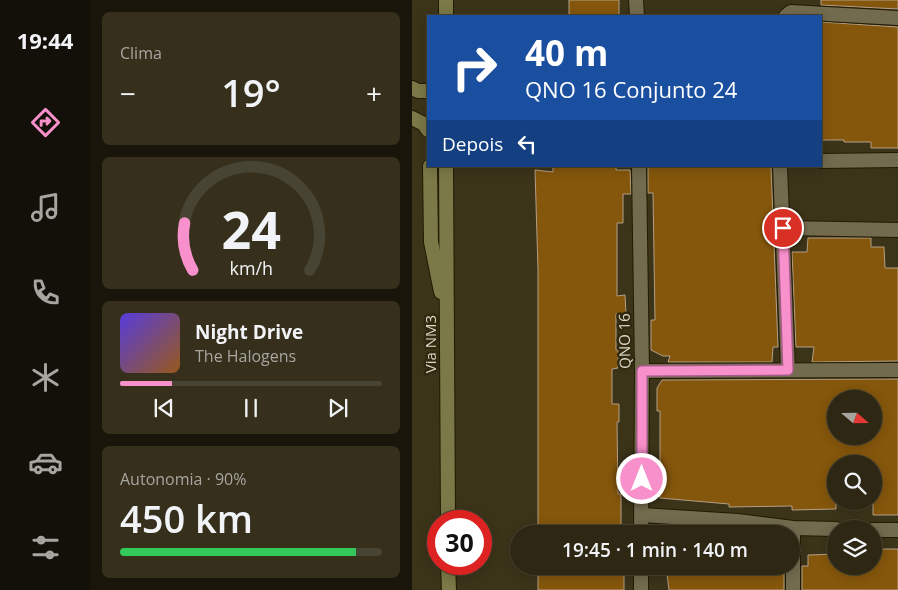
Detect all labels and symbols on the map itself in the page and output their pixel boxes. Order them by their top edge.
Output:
pin [762,207,804,249]
street label: QNO 16 [614,313,634,369]
street label: Via NM3 [420,315,440,373]
north arrow [827,390,882,445]
position arrow [615,452,667,504]
speed limit sign: 30 [427,510,492,575]

